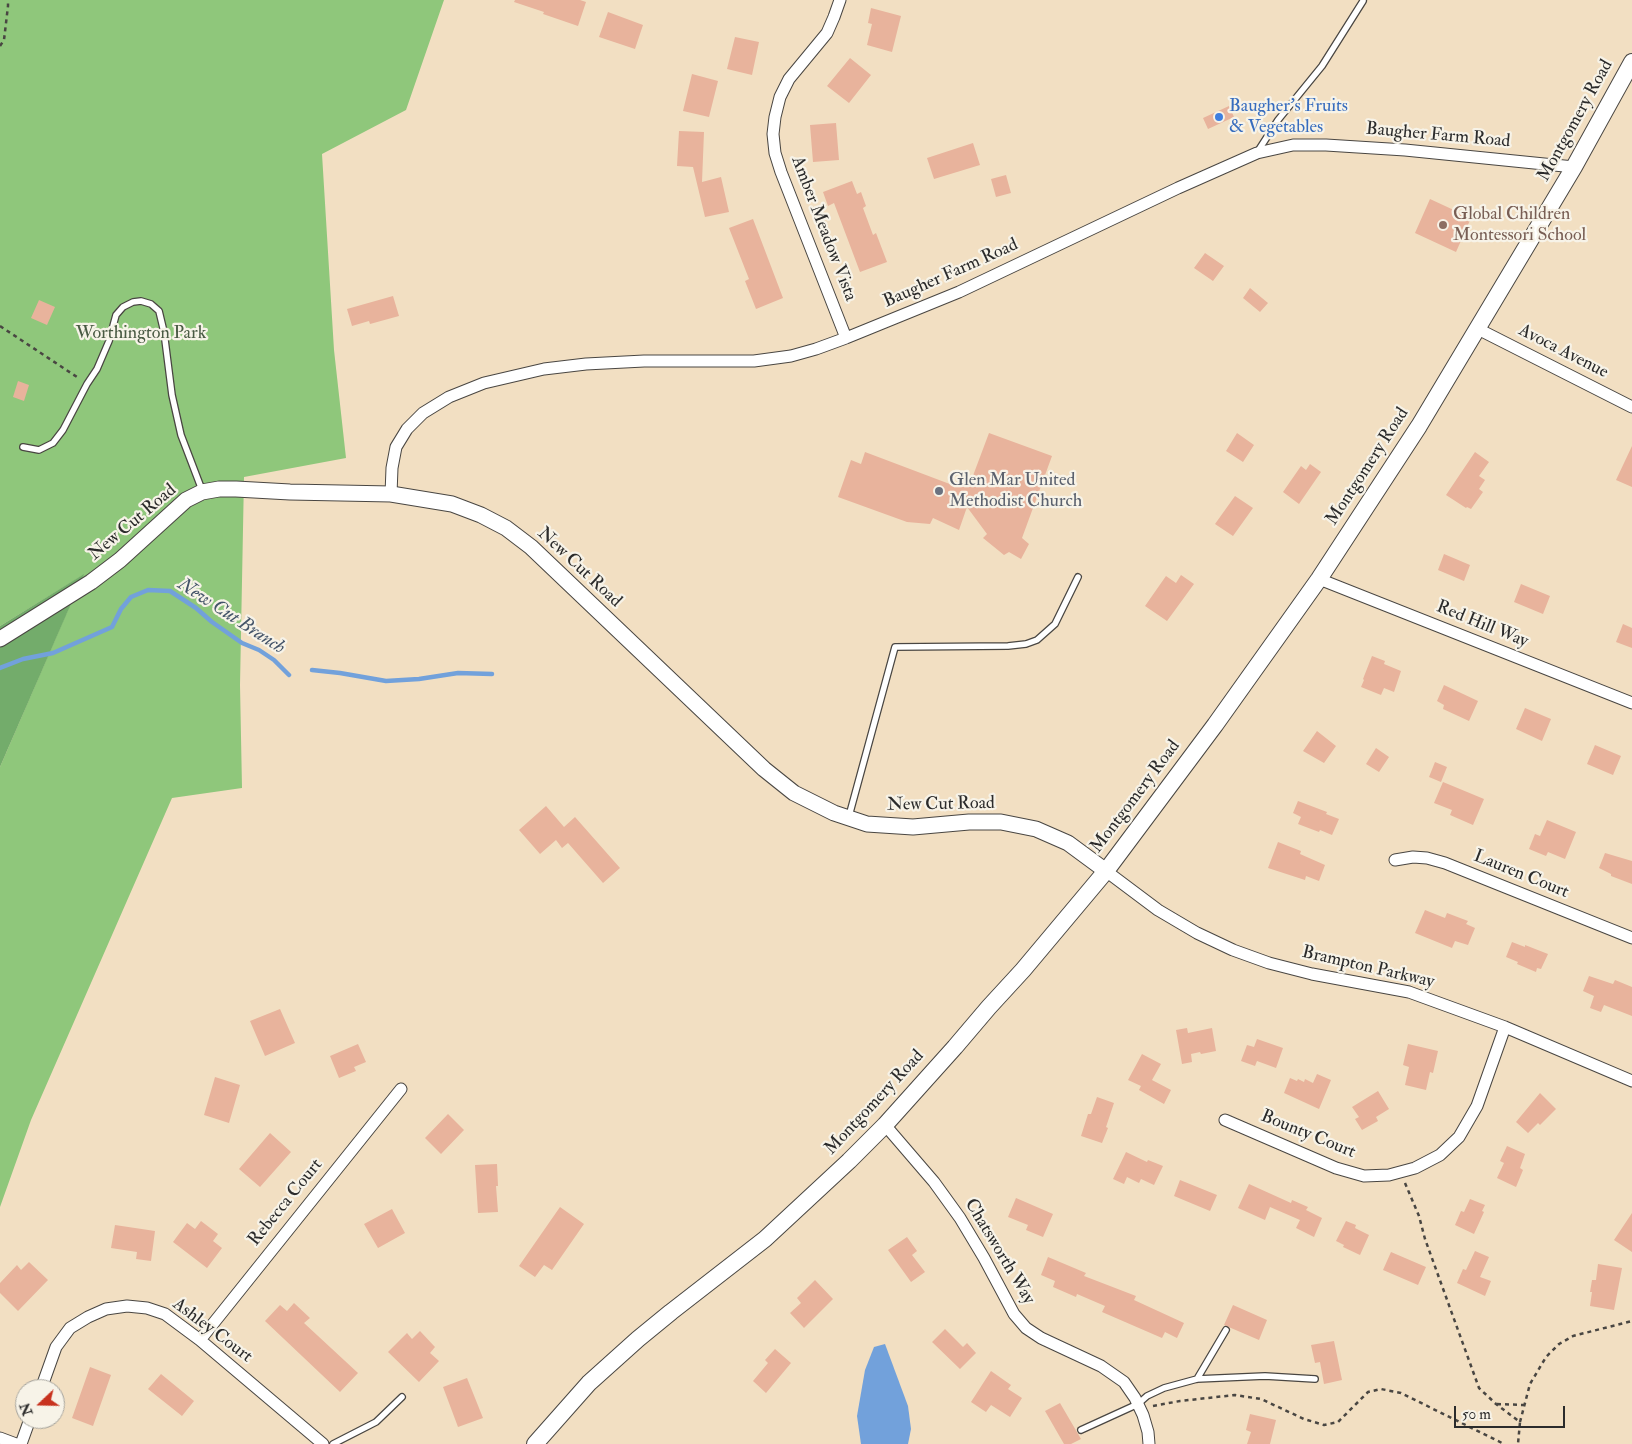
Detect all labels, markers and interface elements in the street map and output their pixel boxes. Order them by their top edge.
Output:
street label: Montgomery Road [1534,56,1618,186]
place label: Baugher's Fruits & Vegetables [1229,96,1348,138]
marker: Baugher's Fruits & Vegetables [1213,111,1225,123]
street label: Baugher Farm Road [1365,119,1511,153]
street label: Amber Meadow Vista [785,154,861,304]
place label: Global Children Montessori School [1453,204,1586,246]
marker: Global Children Montessori School [1437,219,1449,231]
street label: Baugher Farm Road [880,235,1022,313]
street label: Avoca Avenue [1515,320,1611,384]
park label: Worthington Park [76,323,206,345]
street label: Montgomery Road [1322,404,1414,530]
place label: Glen Mar United Methodist Church [949,470,1082,512]
street label: New Cut Road [85,480,181,566]
marker: Glen Mar United Methodist Church [933,485,945,497]
street label: New Cut Road [532,523,626,613]
water label: New Cut Branch [173,574,289,660]
street label: Red Hill Way [1433,597,1531,653]
street label: Montgomery Road [1087,736,1185,858]
street label: New Cut Road [887,793,995,817]
street label: Lauren Court [1470,846,1572,904]
street label: Brampton Parkway [1300,942,1436,994]
street label: Montgomery Road [821,1046,929,1160]
street label: Bounty Court [1258,1106,1358,1164]
street label: Rebecca Court [244,1155,328,1251]
street label: Chatsworth Way [959,1195,1039,1309]
street label: Ashley Court [168,1294,256,1368]
north arrow [15,1379,65,1429]
scale bar [1457,1396,1568,1428]
text: N [16,1400,37,1418]
text: 50 m [1462,1405,1491,1424]

